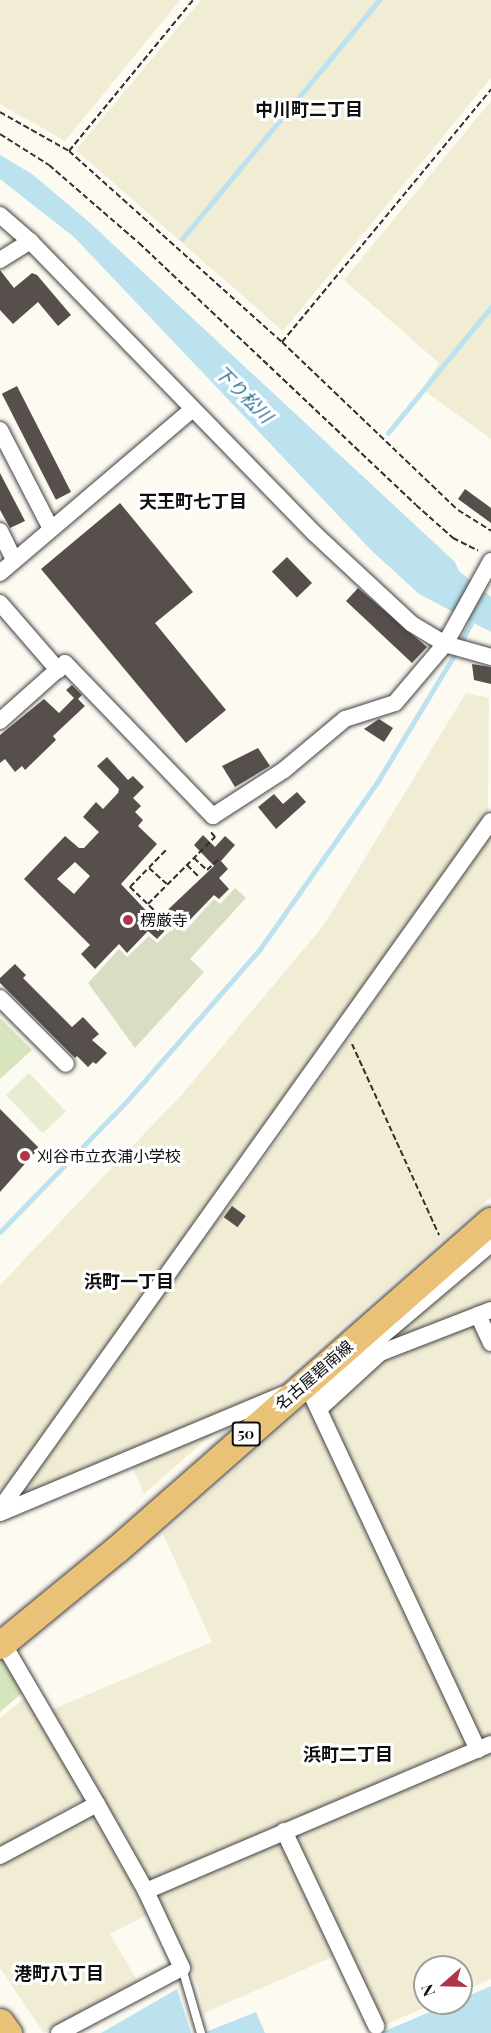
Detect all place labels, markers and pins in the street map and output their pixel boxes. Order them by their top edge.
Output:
place label: 楞厳寺 [140,910,188,930]
marker: 楞厳寺 [121,913,135,927]
place label: 刈谷市立衣浦小学校 [37,1146,181,1166]
marker: 刈谷市立衣浦小学校 [18,1149,32,1163]

